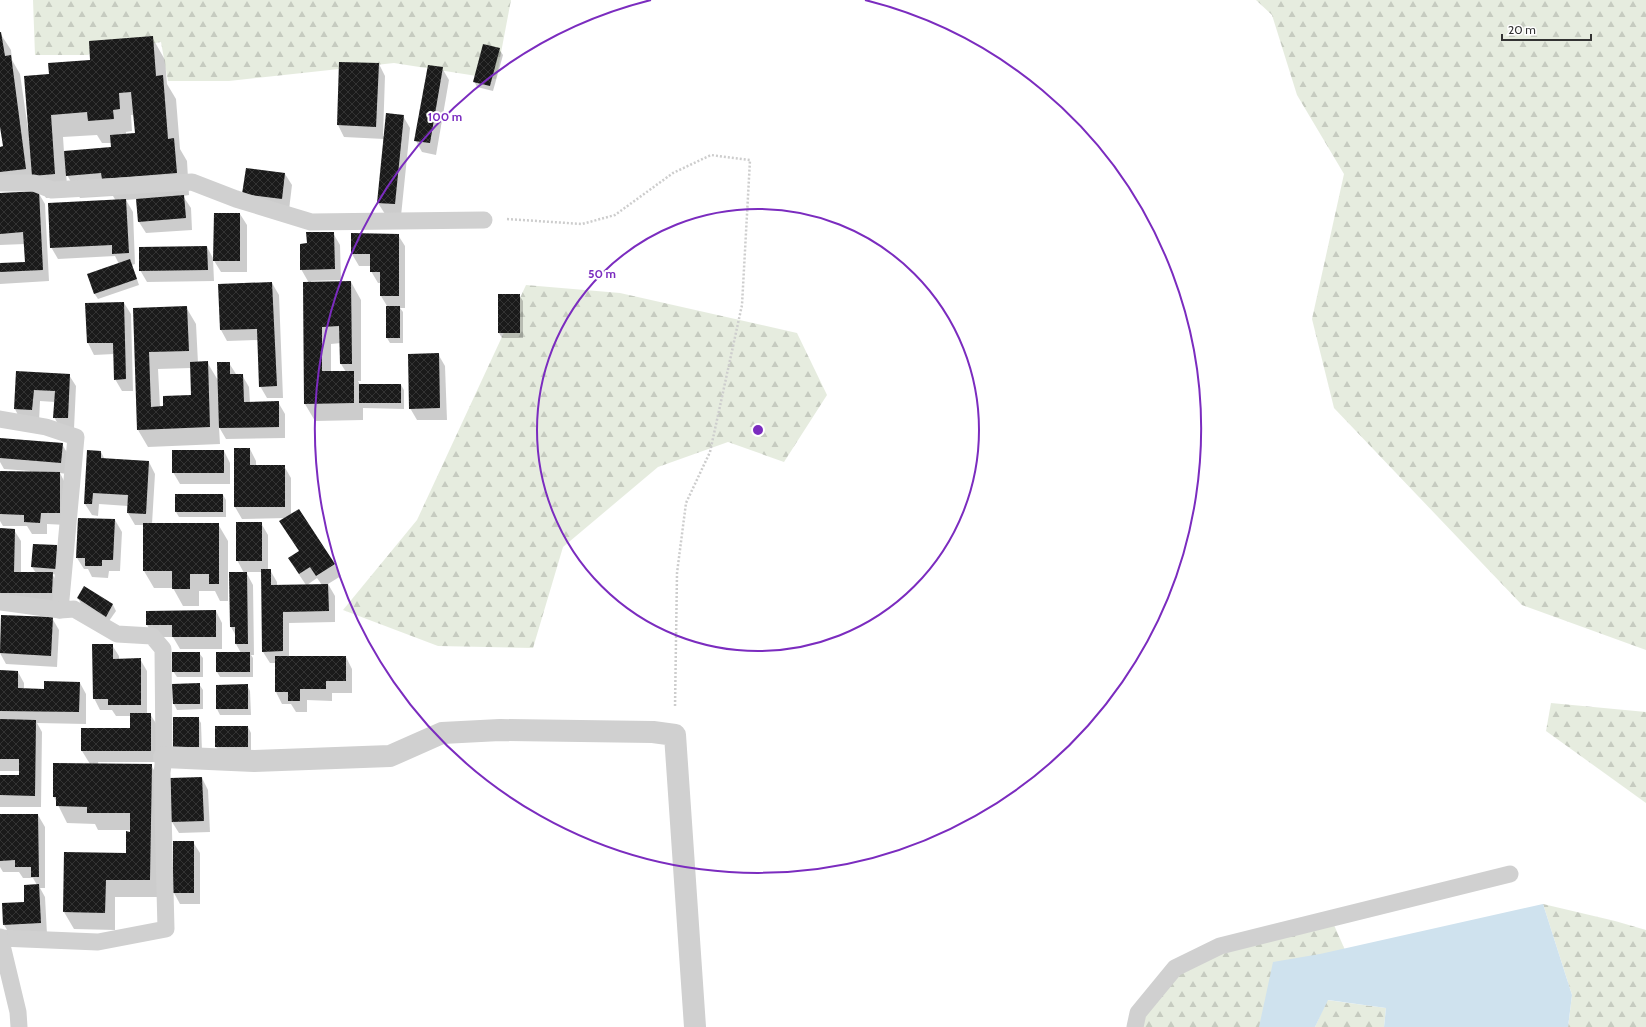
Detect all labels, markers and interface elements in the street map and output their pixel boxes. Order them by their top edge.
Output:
scale bar [1502,16,1591,42]
text: 20 m [1508,22,1536,37]
text: 100 m [428,109,462,124]
text: 50 m [588,266,616,281]
centre of rings [751,423,765,437]

